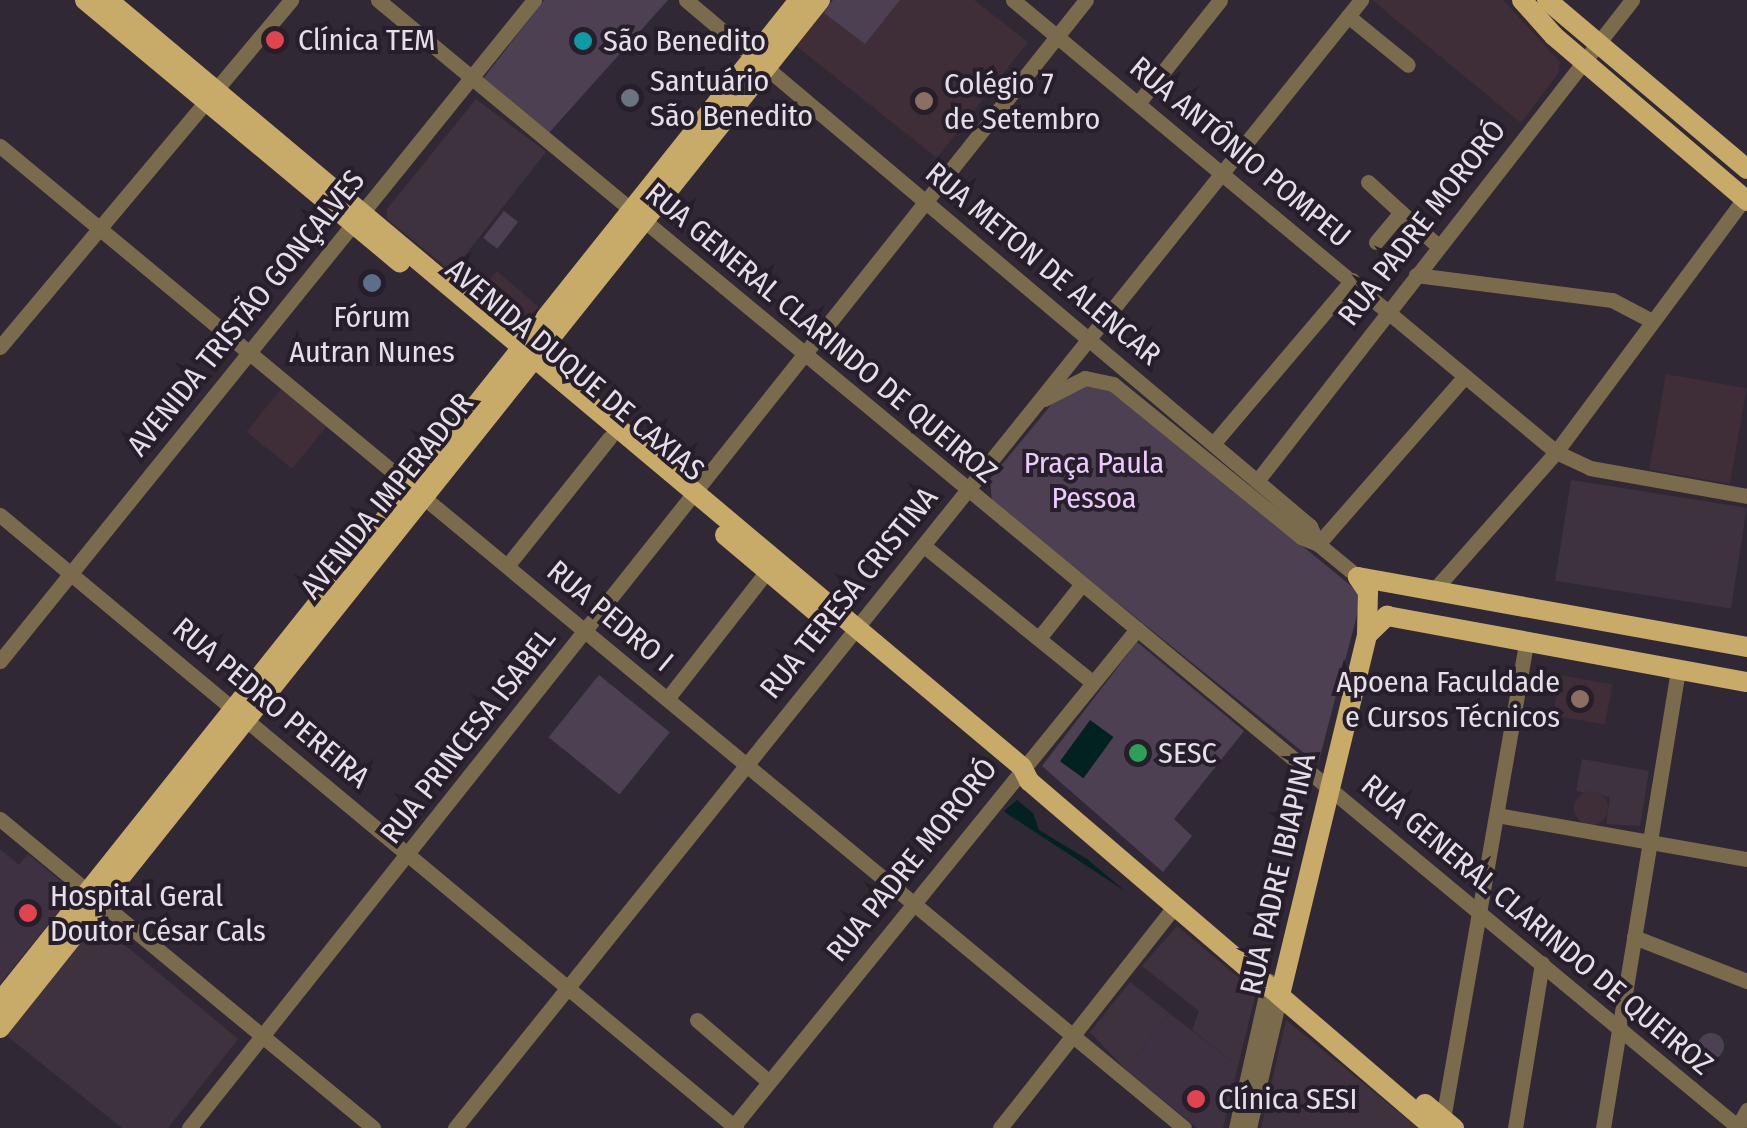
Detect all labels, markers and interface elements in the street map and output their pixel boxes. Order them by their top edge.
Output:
place label: Clínica TEM [298,22,435,58]
place label: São Benedito [603,23,766,59]
marker: Clínica TEM [262,27,288,53]
marker: São Benedito [572,30,594,52]
street label: RUA ANTÔNIO POMPEU [1122,49,1358,255]
place label: Santuário São Benedito [650,63,813,134]
place label: Colégio 7 de Setembro [944,66,1100,136]
marker: Santuário São Benedito [619,87,641,109]
marker: Colégio 7 de Setembro [913,90,935,112]
street label: RUA PADRE MORORÓ [1331,113,1513,333]
street label: RUA METON DE ALENCAR [918,155,1168,373]
street label: AVENIDA TRISTÃO GONÇALVES [120,163,372,463]
street label: RUA GENERAL CLARINDO DE QUEIROZ [638,175,1004,491]
street label: AVENIDA DUQUE DE CAXIAS [439,251,711,489]
marker: Fórum Autran Nunes [361,272,383,294]
place label: Fórum Autran Nunes [289,299,455,370]
street label: AVENIDA IMPERADOR [293,386,481,606]
park label: Praça Paula Pessoa [1024,445,1164,516]
street label: RUA TERESA CRISTINA [753,480,945,706]
street label: RUA PEDRO I [540,553,680,679]
street label: RUA PEDRO PEREIRA [165,610,377,796]
street label: RUA PRINCESA ISABEL [373,621,563,851]
place label: Apoena Faculdade e Cursos Técnicos [1336,664,1560,734]
marker: Apoena Faculdade e Cursos Técnicos [1569,688,1591,710]
place label: SESC [1158,735,1217,771]
marker: SESC [1127,742,1149,764]
street label: RUA PADRE IBIAPINA [1233,750,1323,998]
street label: RUA PADRE MORORÓ [819,751,1005,969]
street label: RUA GENERAL CLARINDO DE QUEIROZ [1354,767,1720,1083]
place label: Hospital Geral Doutor César Cals [50,878,266,948]
marker: Hospital Geral Doutor César Cals [15,900,41,926]
place label: Clínica SESI [1218,1081,1357,1117]
marker: Clínica SESI [1183,1086,1209,1112]

